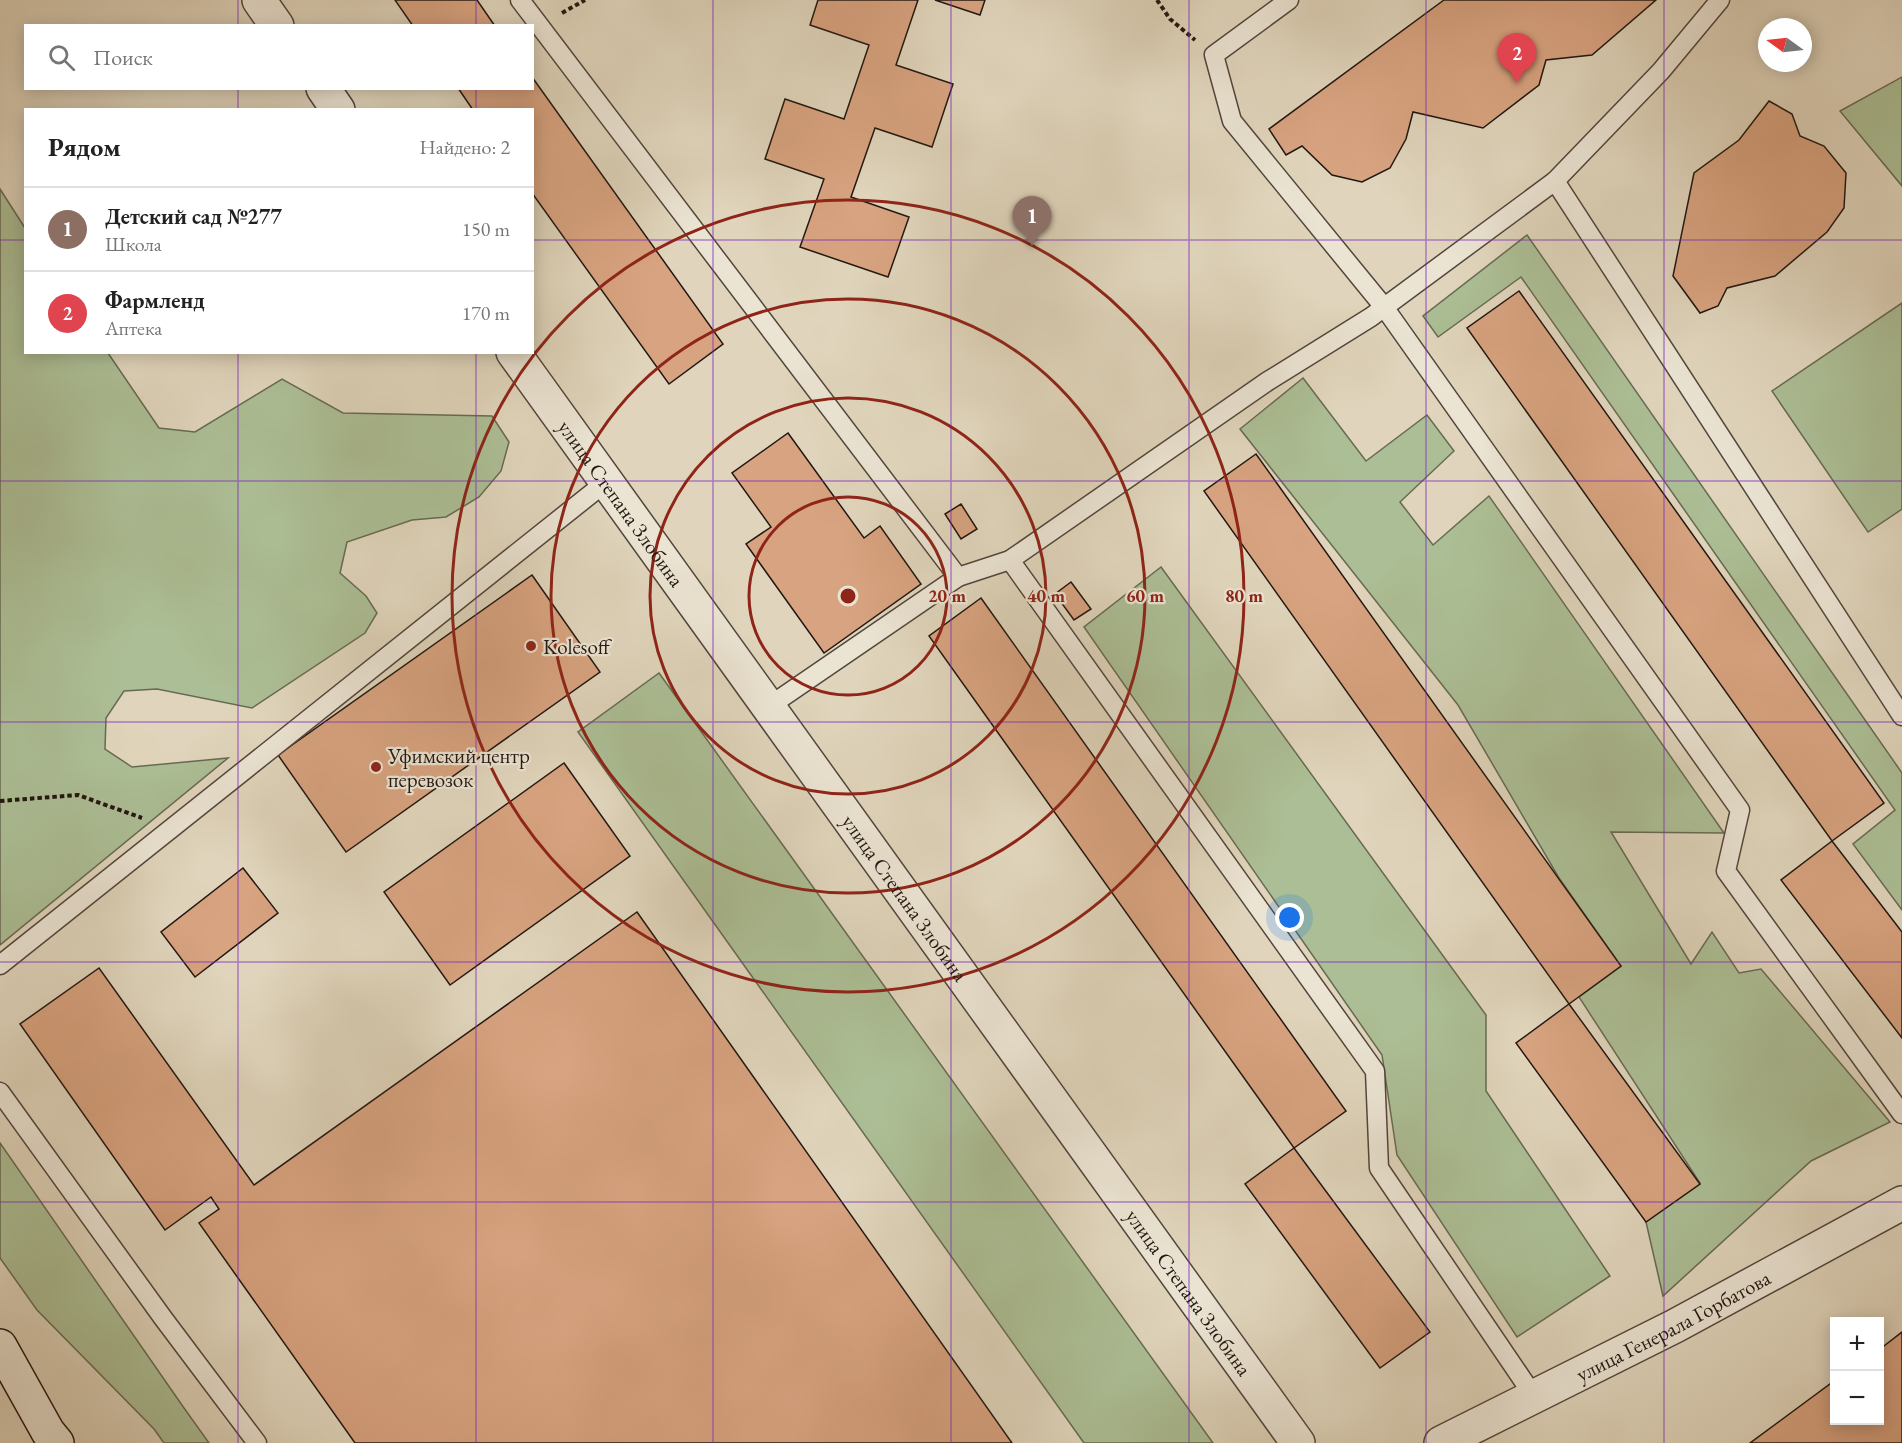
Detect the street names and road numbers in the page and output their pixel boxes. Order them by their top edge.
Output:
street label: улица Степана Злобина [553,414,691,592]
street label: улица Степана Злобина [836,809,975,987]
street label: улица Степана Злобина [1120,1203,1259,1381]
street label: улица Генерала Горбатова [1571,1263,1775,1387]

